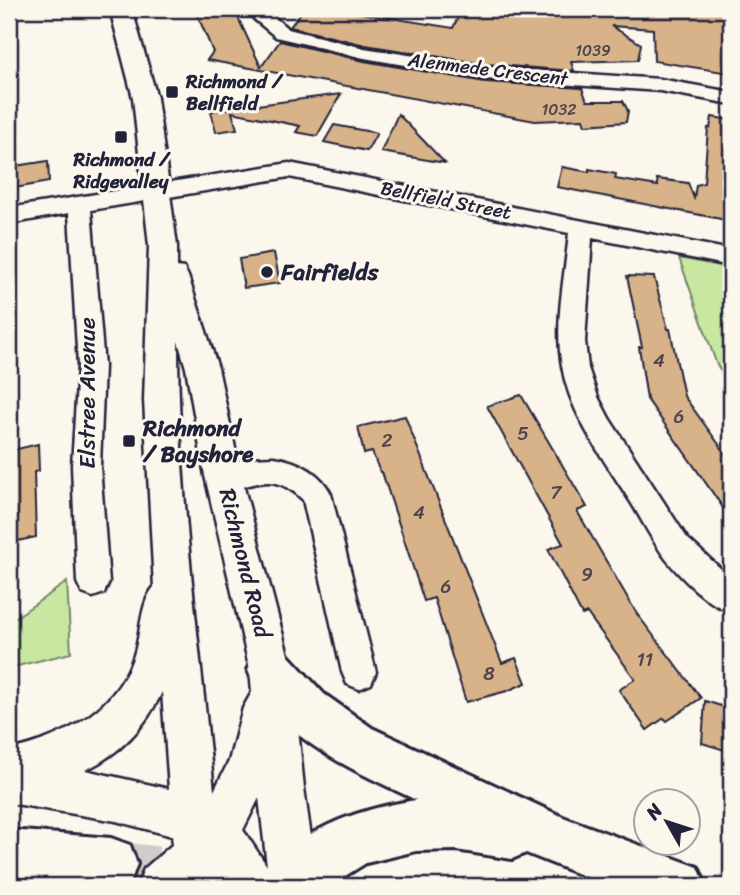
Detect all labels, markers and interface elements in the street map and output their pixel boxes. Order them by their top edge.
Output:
house number: 1039 [575,36,611,65]
street label: Alenmede Crescent [405,43,571,95]
place label: Richmond / Bellfield [185,65,284,120]
marker: Richmond / Bellfield [164,84,180,100]
house number: 1032 [542,95,577,124]
marker: Richmond / Ridgevalley [113,129,129,145]
place label: Richmond / Ridgevalley [72,143,171,198]
street label: Bellfield Street [378,171,514,229]
place label: Fairfields [280,252,380,293]
marker: Fairfields [259,264,275,280]
street label: Elstree Avenue [67,317,108,469]
house number: 4 [653,344,665,377]
house number: 6 [674,400,684,433]
place label: Richmond / Bayshore [142,408,254,475]
house number: 5 [517,417,529,450]
house number: 2 [382,424,393,457]
marker: Richmond / Bayshore [121,433,137,449]
house number: 7 [551,476,563,509]
street label: Richmond Road [207,484,284,644]
house number: 4 [413,496,425,529]
house number: 9 [581,558,593,591]
house number: 6 [441,570,451,603]
house number: 11 [637,643,653,676]
house number: 8 [483,657,495,690]
north arrow [632,786,702,856]
text: N [637,795,672,828]

